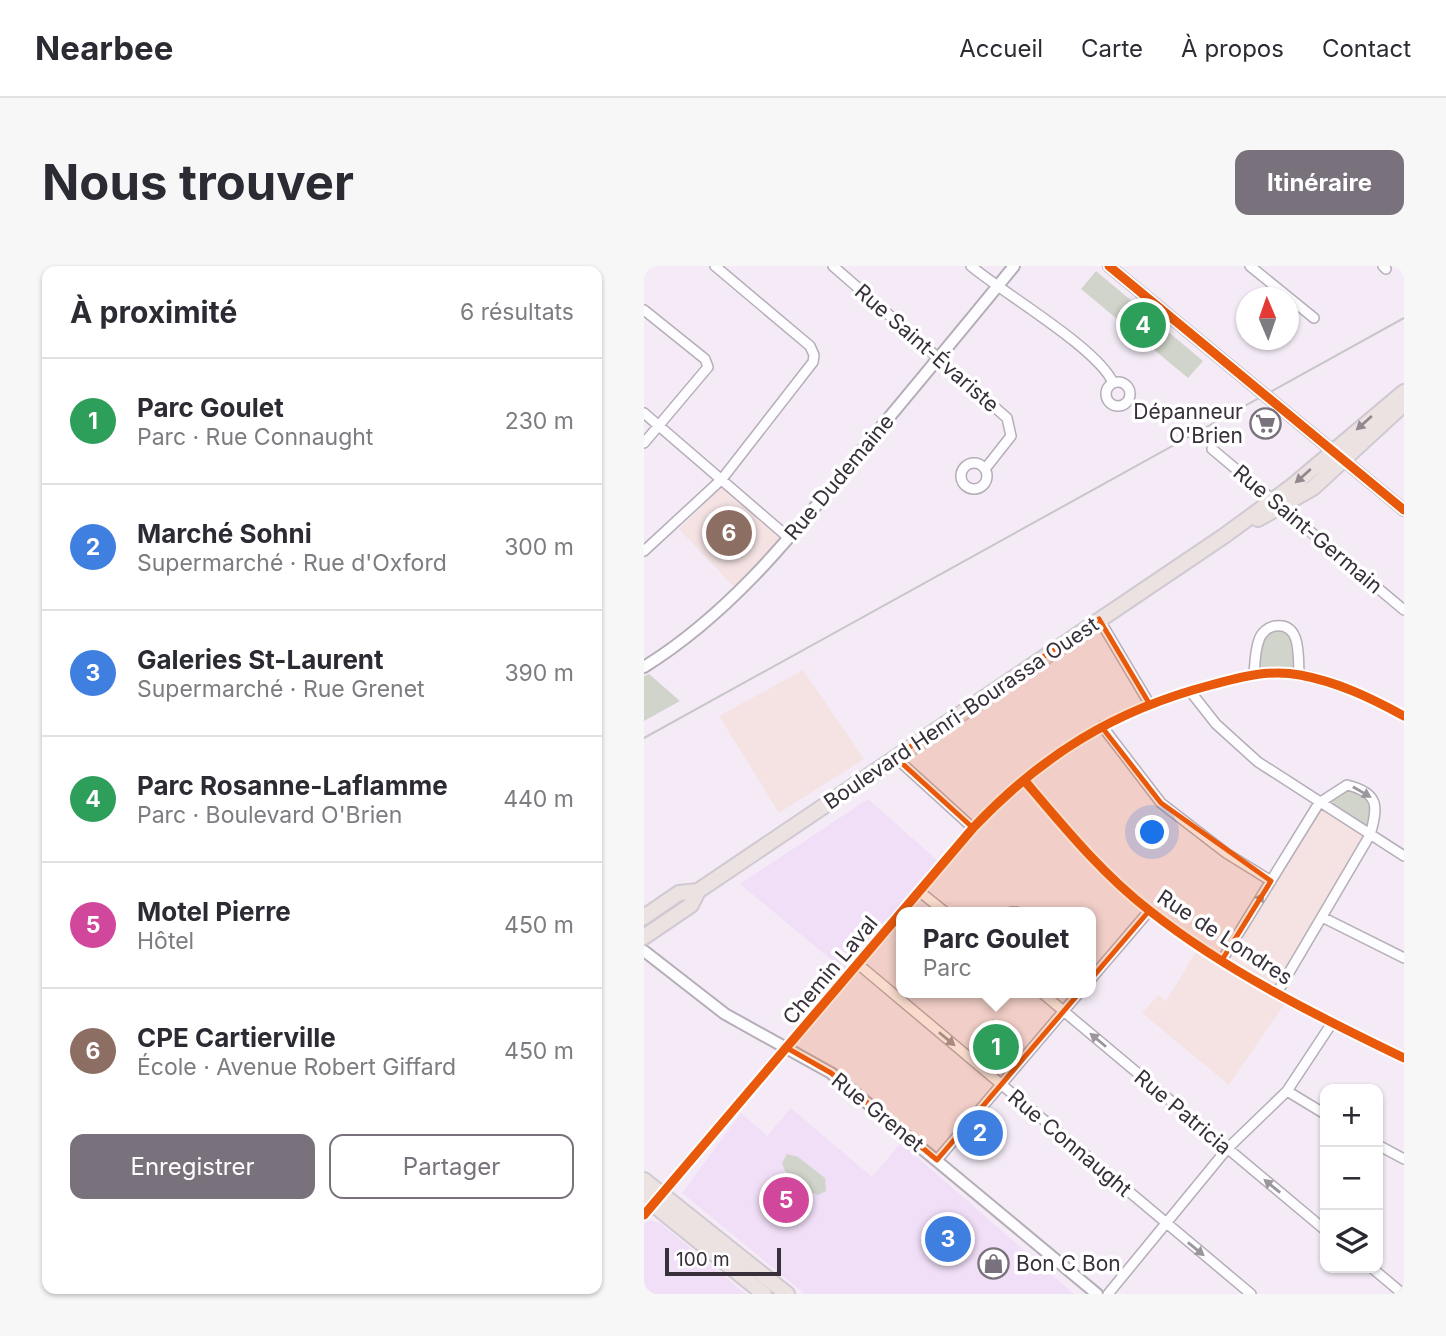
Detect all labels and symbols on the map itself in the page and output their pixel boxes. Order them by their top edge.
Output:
street label: Rue Saint-Évariste [850,278,1005,417]
north arrow [1236,287,1299,350]
pin: 4 [1120,299,1166,351]
place label: Dépanneur O'Brien [1133,399,1243,448]
supermarket icon: Dépanneur O'Brien [1249,406,1283,440]
street label: Rue Dudemaine [779,409,899,545]
one-way arrow [1356,415,1373,431]
street label: Rue Saint-Germain [1228,459,1388,599]
one-way arrow [1294,468,1312,484]
pin: 6 [706,507,752,559]
street label: Boulevard Henri-Bourassa Ouest [819,612,1103,814]
one-way arrow [1353,786,1372,798]
your location [1135,815,1169,849]
street label: Rue de Londres [1153,884,1297,990]
one-way arrow [1252,892,1265,912]
street label: Chemin Laval [777,911,883,1029]
pin: 1 [973,1021,1019,1073]
one-way arrow [939,1031,956,1046]
one-way arrow [1089,1032,1107,1048]
street label: Rue Patricia [1130,1064,1236,1160]
street label: Rue Grenet [827,1067,929,1157]
street label: Rue Connaught [1003,1084,1137,1202]
pin: 2 [957,1107,1003,1159]
pin: 5 [763,1174,809,1226]
one-way arrow [1264,1179,1282,1194]
pin: 3 [925,1213,971,1265]
one-way arrow [1188,1241,1205,1256]
scale bar [665,1245,780,1277]
shop icon: Bon C Bon [976,1246,1010,1280]
place label: Bon C Bon [1016,1251,1121,1276]

